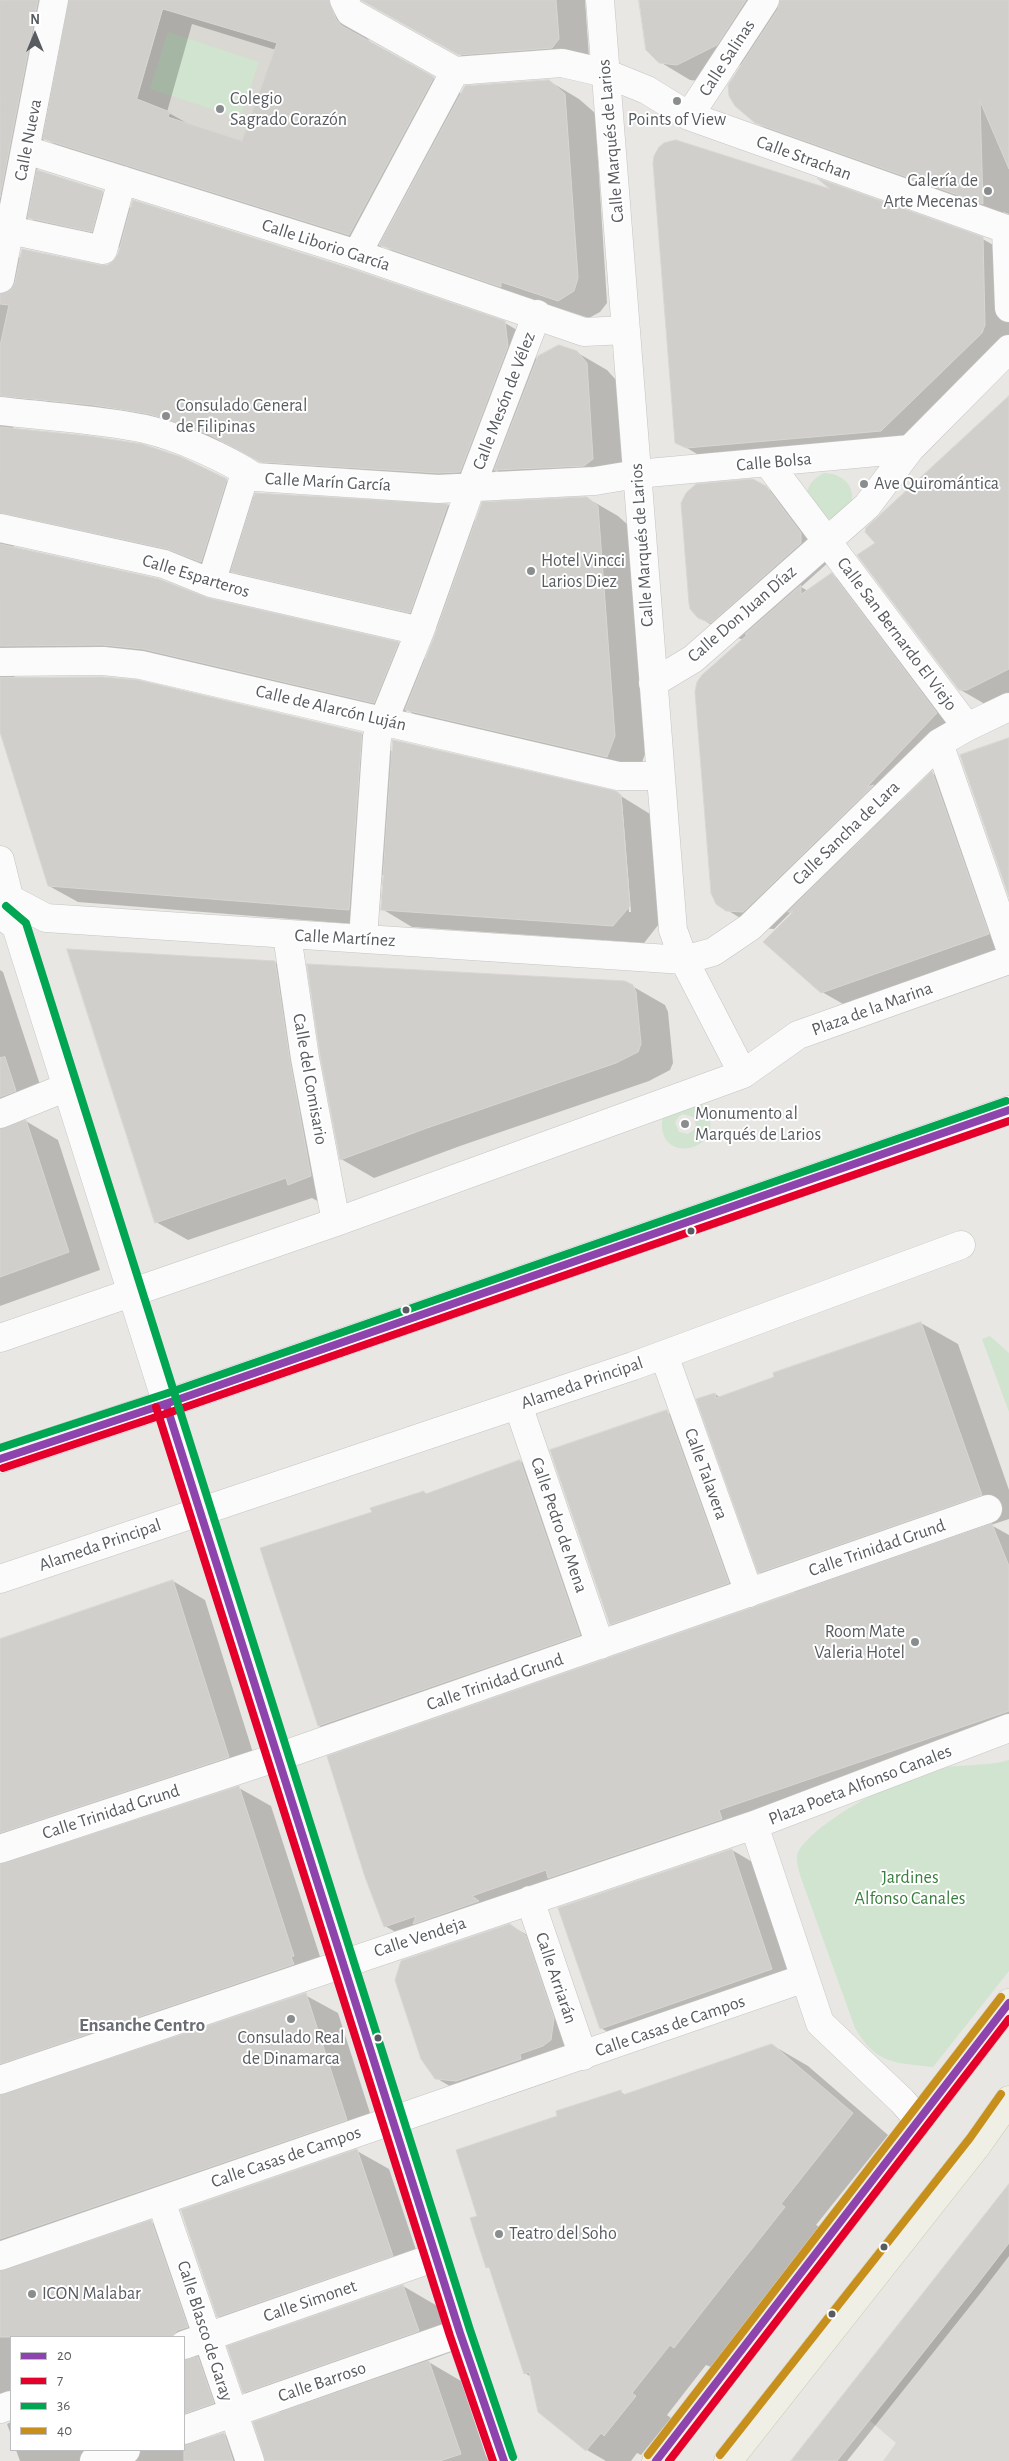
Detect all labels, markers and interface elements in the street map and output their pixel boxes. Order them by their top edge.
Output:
north arrow [10,10,60,60]
text: N [30,13,40,27]
street label: Calle Salinas [694,15,760,101]
street label: Calle Marqués de Larios [593,58,629,224]
place label: Colegio Sagrado Corazón [230,88,347,130]
marker: Points of View [671,95,683,107]
street label: Calle Nueva [9,97,47,183]
marker: Colegio Sagrado Corazón [214,103,226,115]
place label: Points of View [628,109,726,131]
street label: Calle Strachan [753,131,855,185]
place label: Galería de Arte Mecenas [884,170,978,212]
marker: Galería de Arte Mecenas [982,185,994,197]
street label: Calle Liborio García [259,214,393,276]
street label: Calle Mesón de Vélez [468,329,540,473]
place label: Consulado General de Filipinas [176,395,307,438]
marker: Consulado General de Filipinas [160,410,172,422]
street label: Calle Bolsa [735,448,813,476]
street label: Calle Marqués de Larios [626,462,658,628]
street label: Calle Marín García [264,468,392,496]
place label: Ave Quiromántica [874,473,999,495]
marker: Ave Quiromántica [858,478,870,490]
street label: Calle Esparteros [140,549,252,603]
place label: Hotel Vincci Larios Diez [541,550,625,592]
street label: Calle San Bernardo El Viejo [832,553,962,715]
street label: Calle Don Juan Díaz [683,561,801,667]
marker: Hotel Vincci Larios Diez [525,565,537,577]
street label: Calle de Alarcón Luján [254,680,408,736]
street label: Calle Sancha de Lara [788,776,904,890]
street label: Calle Martínez [294,925,396,951]
street label: Plaza de la Marina [809,977,935,1041]
street label: Calle del Comisario [288,1012,332,1146]
place label: Monumento al Marqués de Larios [695,1103,821,1146]
marker: Monumento al Marqués de Larios [679,1118,691,1130]
unlabelled marker [686,1226,696,1236]
unlabelled marker [401,1305,411,1315]
street label: Alameda Principal [518,1352,646,1414]
street label: Calle Talavera [679,1425,733,1523]
street label: Calle Pedro de Mena [526,1454,592,1596]
street label: Alameda Principal [36,1514,164,1576]
street label: Calle Trinidad Grund [806,1514,948,1582]
place label: Room Mate Valeria Hotel [814,1621,905,1664]
marker: Room Mate Valeria Hotel [909,1636,921,1648]
street label: Calle Trinidad Grund [424,1648,566,1716]
street label: Plaza Poeta Alfonso Canales [765,1740,955,1830]
street label: Calle Trinidad Grund [40,1780,182,1844]
park label: Jardines Alfonso Canales [855,1867,965,1910]
street label: Calle Vendeja [371,1912,469,1962]
street label: Calle Arriarán [530,1929,582,2027]
street label: Calle Casas de Campos [592,1990,748,2062]
marker: Consulado Real de Dinamarca [285,2013,297,2025]
district label: Ensanche Centro [79,2014,205,2036]
place label: Consulado Real de Dinamarca [237,2027,345,2070]
unlabelled marker [373,2033,383,2043]
street label: Calle Casas de Campos [208,2121,364,2193]
place label: Teatro del Soho [509,2223,617,2245]
marker: Teatro del Soho [493,2228,505,2240]
unlabelled marker [879,2242,889,2252]
street label: Calle Blasco de Garay [172,2258,238,2404]
street label: Calle Simonet [261,2275,359,2327]
place label: ICON Malabar [42,2283,141,2305]
marker: ICON Malabar [26,2288,38,2300]
unlabelled marker [827,2309,837,2319]
legend [10,2336,185,2451]
text: 20 [57,2348,72,2363]
street label: Calle Barroso [275,2357,369,2407]
text: 7 [57,2373,63,2388]
text: 36 [57,2398,70,2413]
text: 40 [57,2423,72,2438]

